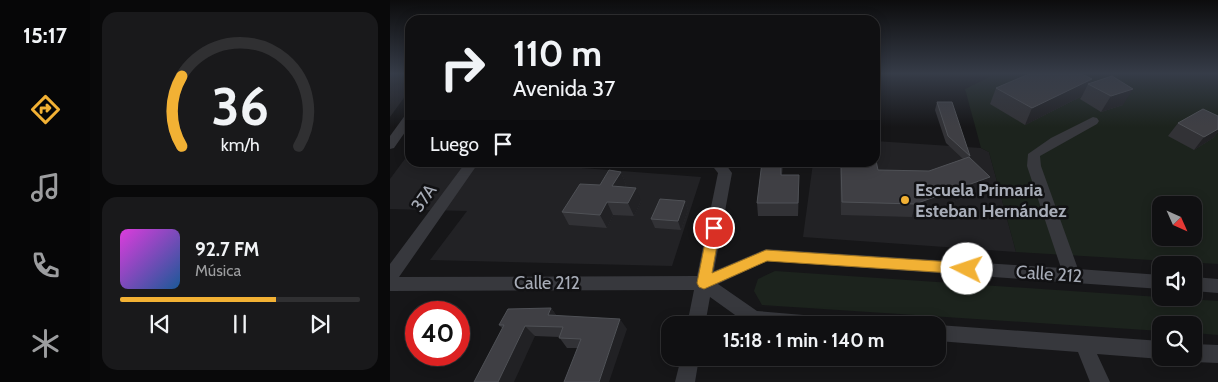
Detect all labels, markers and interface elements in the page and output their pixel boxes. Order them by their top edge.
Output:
text: 15:17 [23,22,67,49]
text: 110 m [513,32,602,75]
icon: right [430,35,495,100]
text: 36 [211,75,269,138]
text: Avenida 37 [513,75,615,102]
icon: directions [28,92,63,127]
icon: arrive [489,130,517,158]
text: Luego [430,133,479,156]
text: km/h [220,134,260,155]
icon: music [28,170,63,205]
place label: Escuela Primaria Esteban Hernández [915,179,1067,222]
street label: 37A [407,180,441,216]
marker: Escuela Primaria Esteban Hernández [899,194,911,206]
north arrow [1152,196,1202,246]
map controls [1152,196,1202,366]
pin [693,207,735,249]
icon: arrive [700,214,728,242]
text: 92.7 FM [195,238,259,261]
position arrow [940,242,992,294]
icon: phone [28,248,63,283]
button: sound [1152,256,1202,306]
text: Música [195,261,241,280]
street label: Calle 212 [1015,261,1083,287]
street label: Calle 212 [514,272,580,294]
speed limit sign: 40 [405,301,470,366]
icon: previous [146,310,174,338]
icon: pause [226,310,254,338]
icon: next [306,310,334,338]
button: search [1152,316,1202,366]
icon: climate [28,326,63,361]
text: 15:18 · 1 min · 140 m [723,329,884,352]

